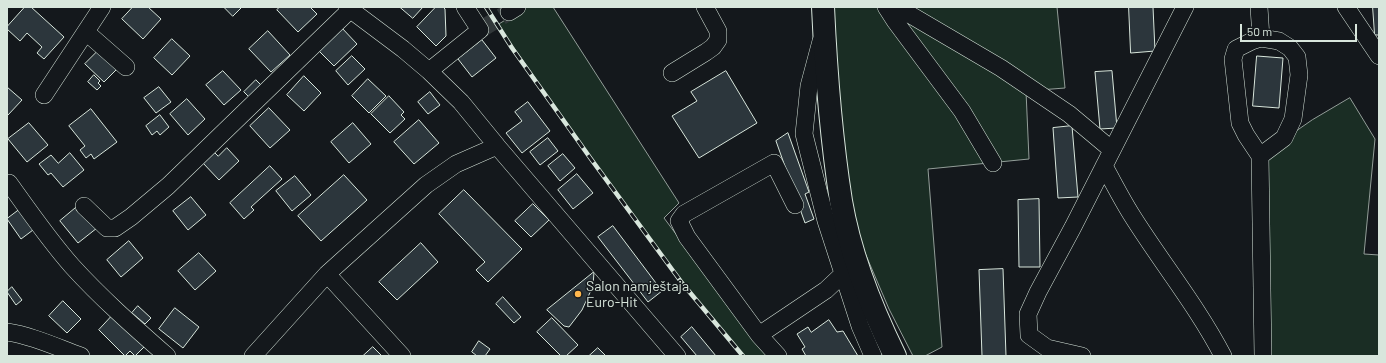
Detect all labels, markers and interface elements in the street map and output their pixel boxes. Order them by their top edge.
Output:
scale bar [1242,16,1359,42]
text: 50 m [1247,24,1272,38]
place label: Salon namještaja Euro-Hit [586,278,689,310]
marker: Salon namještaja Euro-Hit [573,289,583,299]

